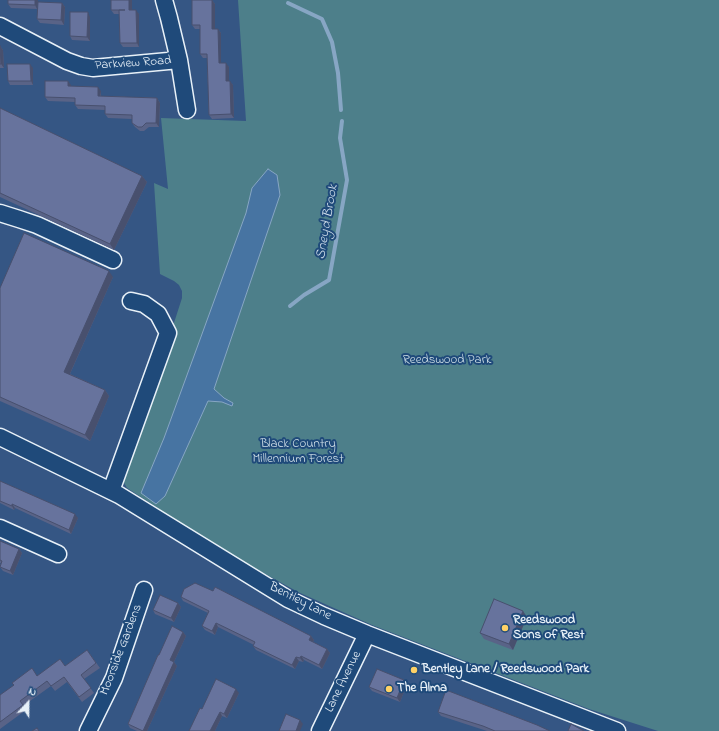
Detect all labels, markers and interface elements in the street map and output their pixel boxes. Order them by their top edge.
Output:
street label: Parkview Road [94,54,172,74]
water label: Sneyd Brook [313,183,343,261]
park label: Reedswood Park [403,353,491,369]
park label: Black Country Millennium Forest [252,437,344,468]
street label: Bentley Lane [266,580,334,624]
street label: Moorside Gardens [97,602,147,698]
place label: Reedswood Sons of Rest [513,613,584,644]
marker: Reedswood Sons of Rest [500,623,510,633]
street label: Lane Avenue [322,649,366,715]
place label: Bentley Lane / Reedswood Park [422,662,589,678]
marker: Bentley Lane / Reedswood Park [409,665,419,675]
place label: The Alma [397,681,447,697]
north arrow [8,683,48,723]
text: N [26,683,39,701]
marker: The Alma [384,684,394,694]

